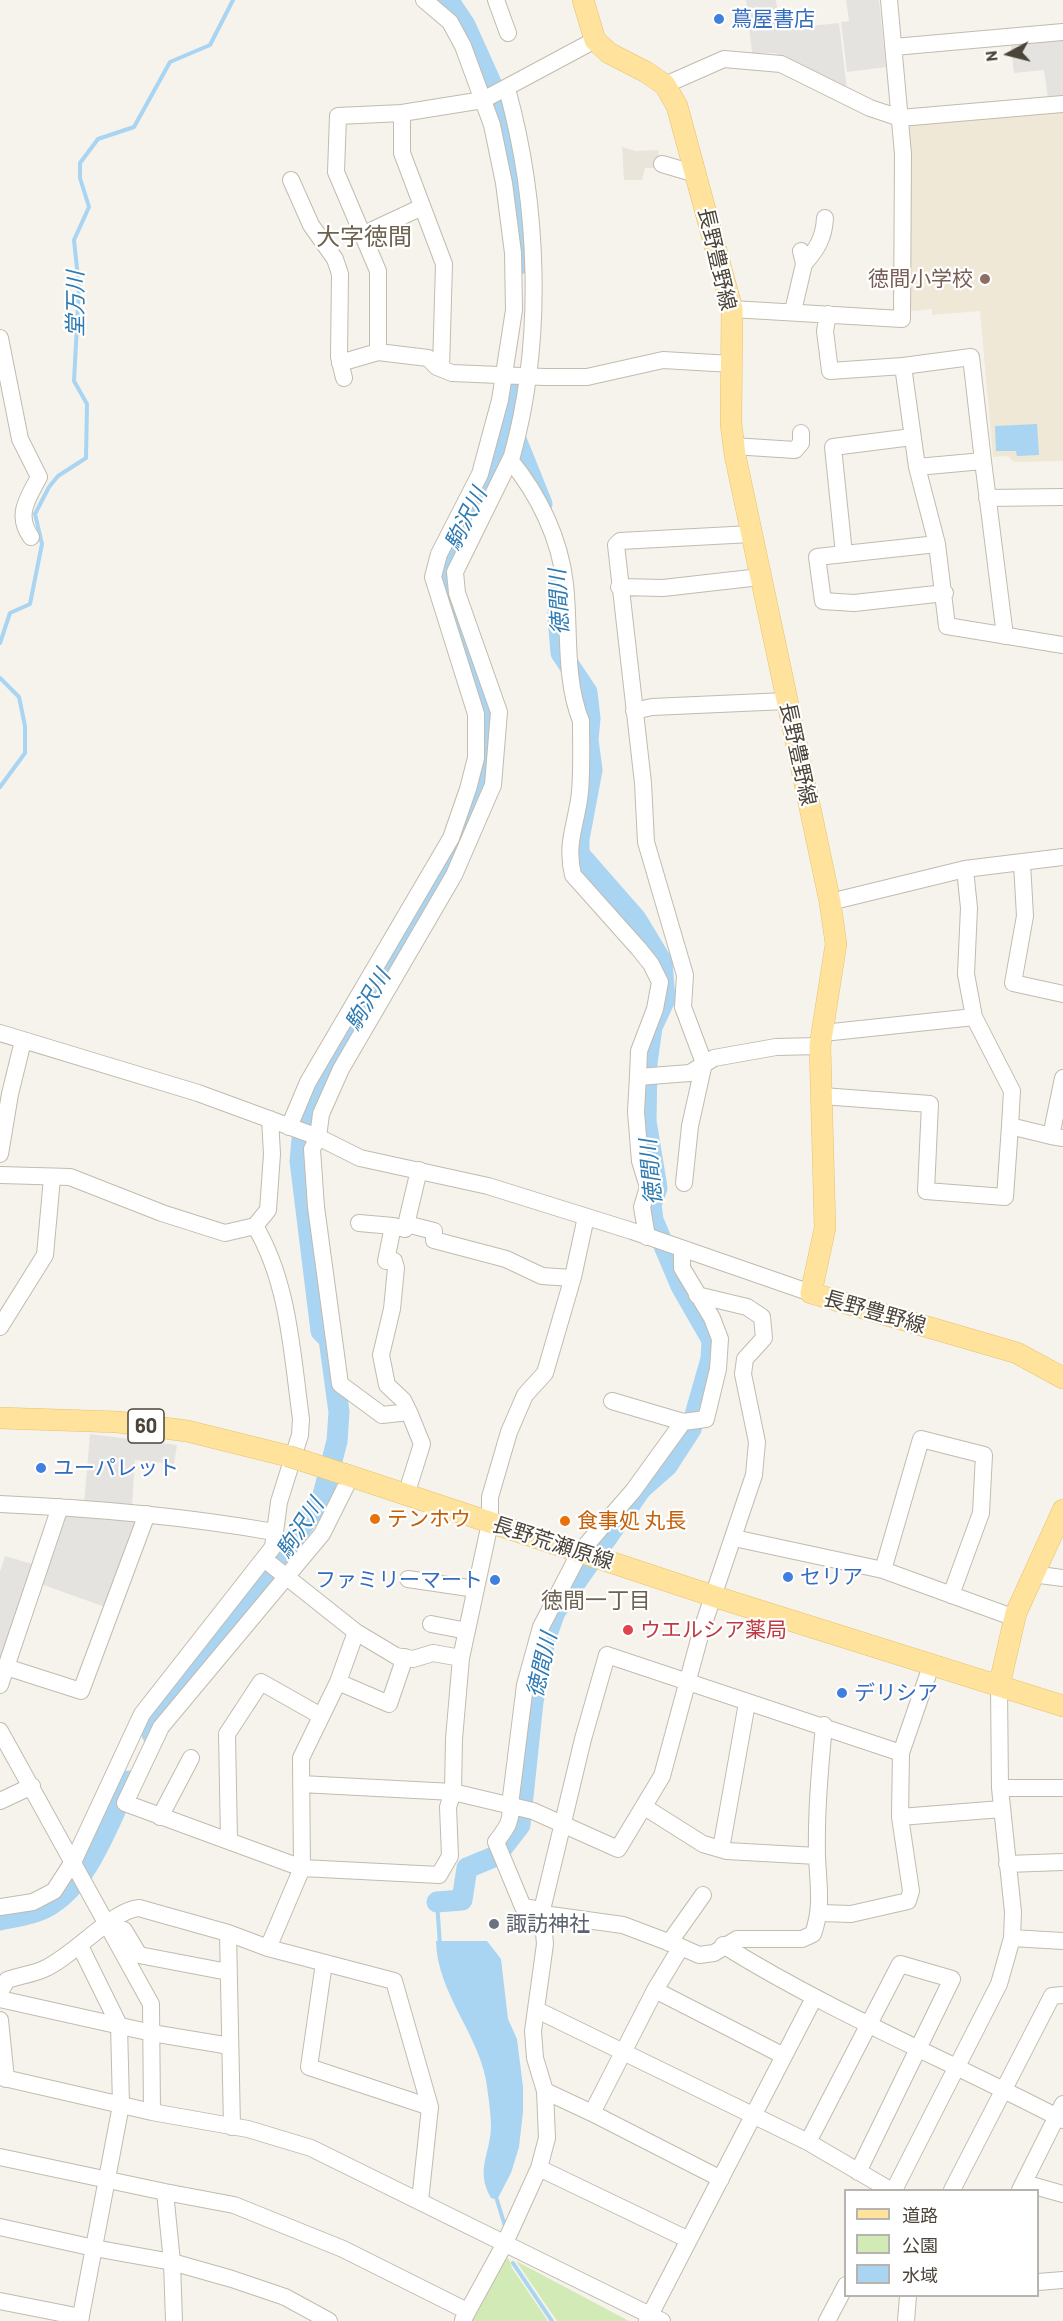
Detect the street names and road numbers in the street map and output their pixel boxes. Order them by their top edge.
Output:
street label: 長野豊野線 [693,205,741,313]
street label: 長野豊野線 [775,700,821,808]
street label: 長野豊野線 [821,1285,929,1339]
road number: 60 [128,1409,164,1443]
street label: 長野荒瀬原線 [489,1512,617,1574]

